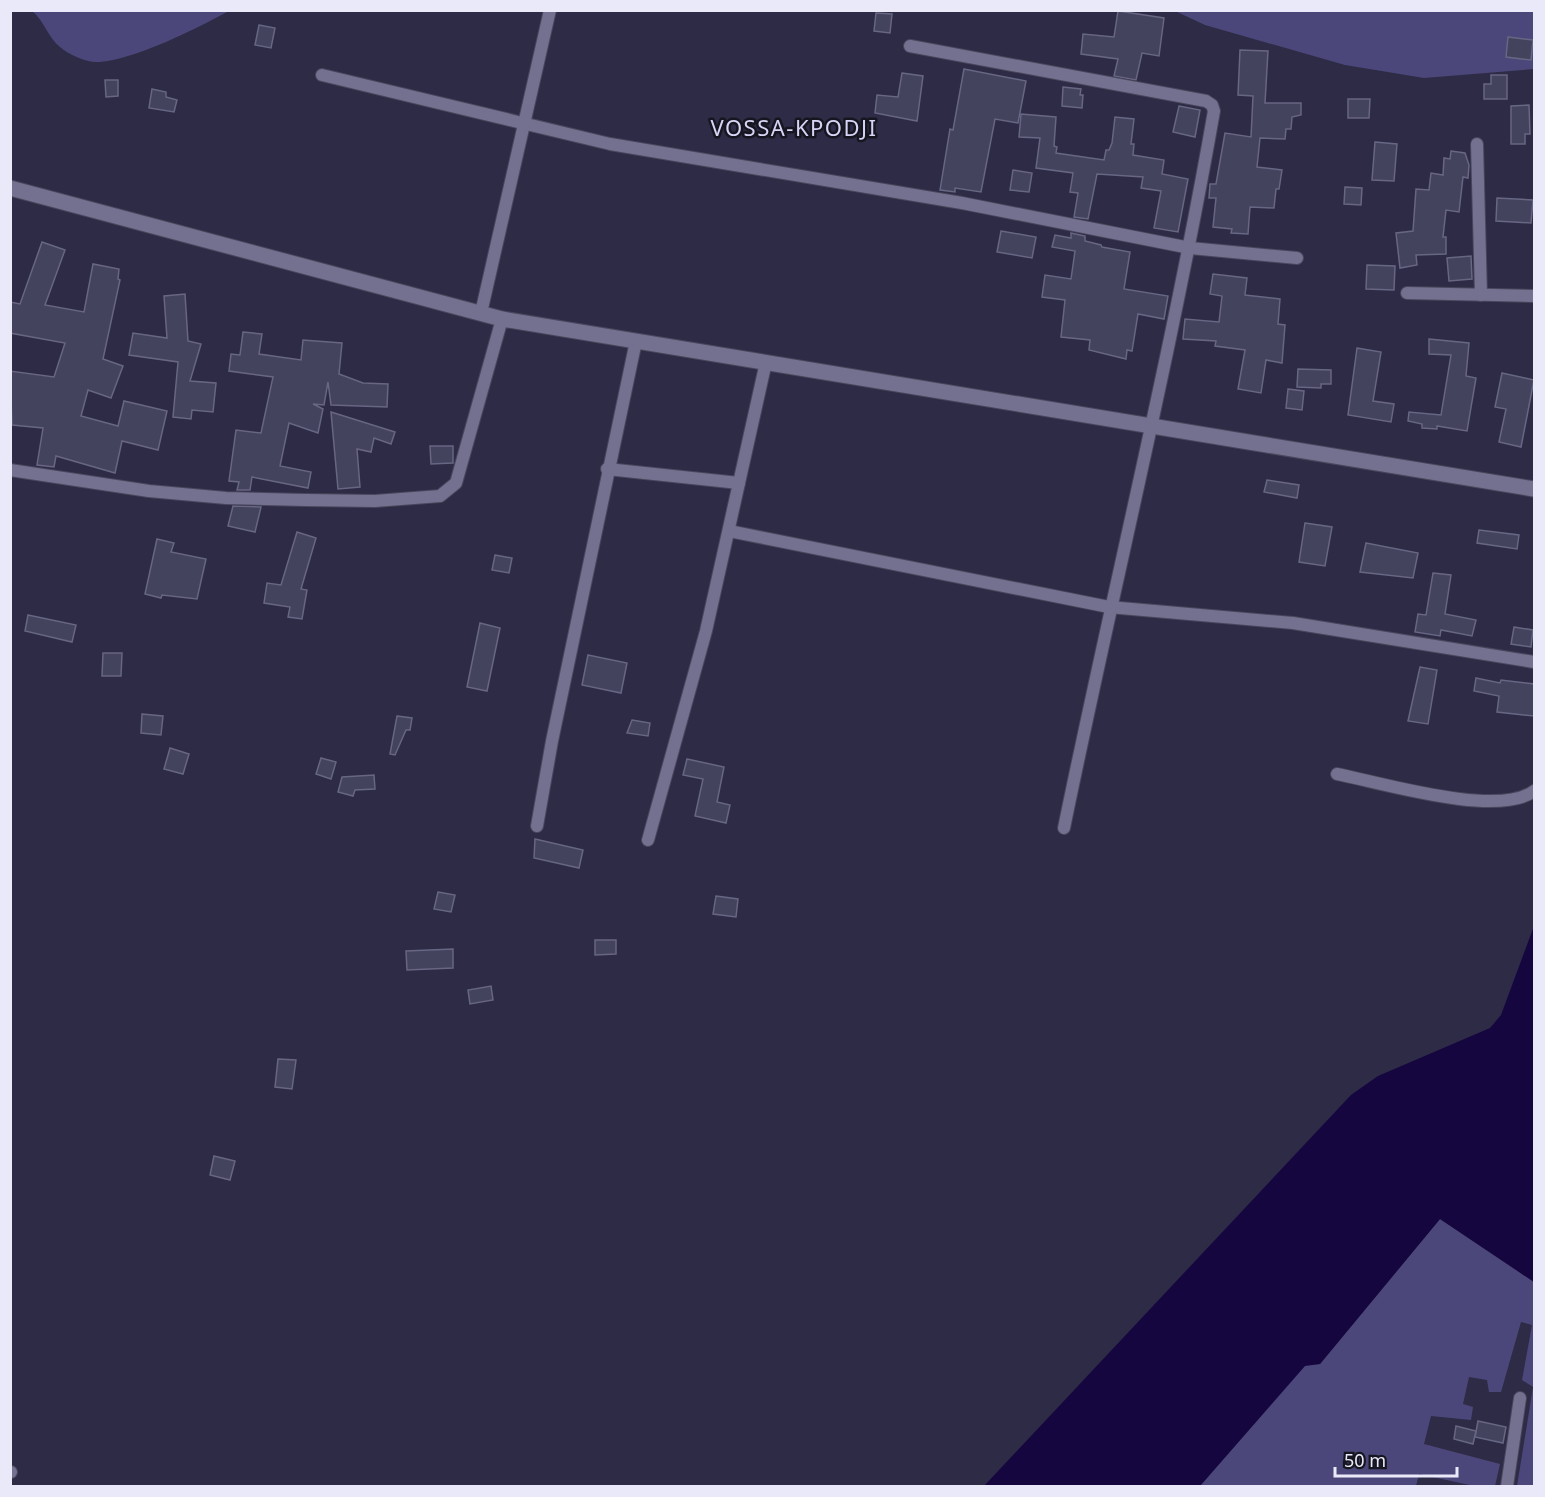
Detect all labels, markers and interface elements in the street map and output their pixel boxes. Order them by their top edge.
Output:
district label: VOSSA-KPODJI [710,112,878,142]
scale bar [1335,1440,1456,1478]
text: 50 m [1344,1448,1386,1472]

